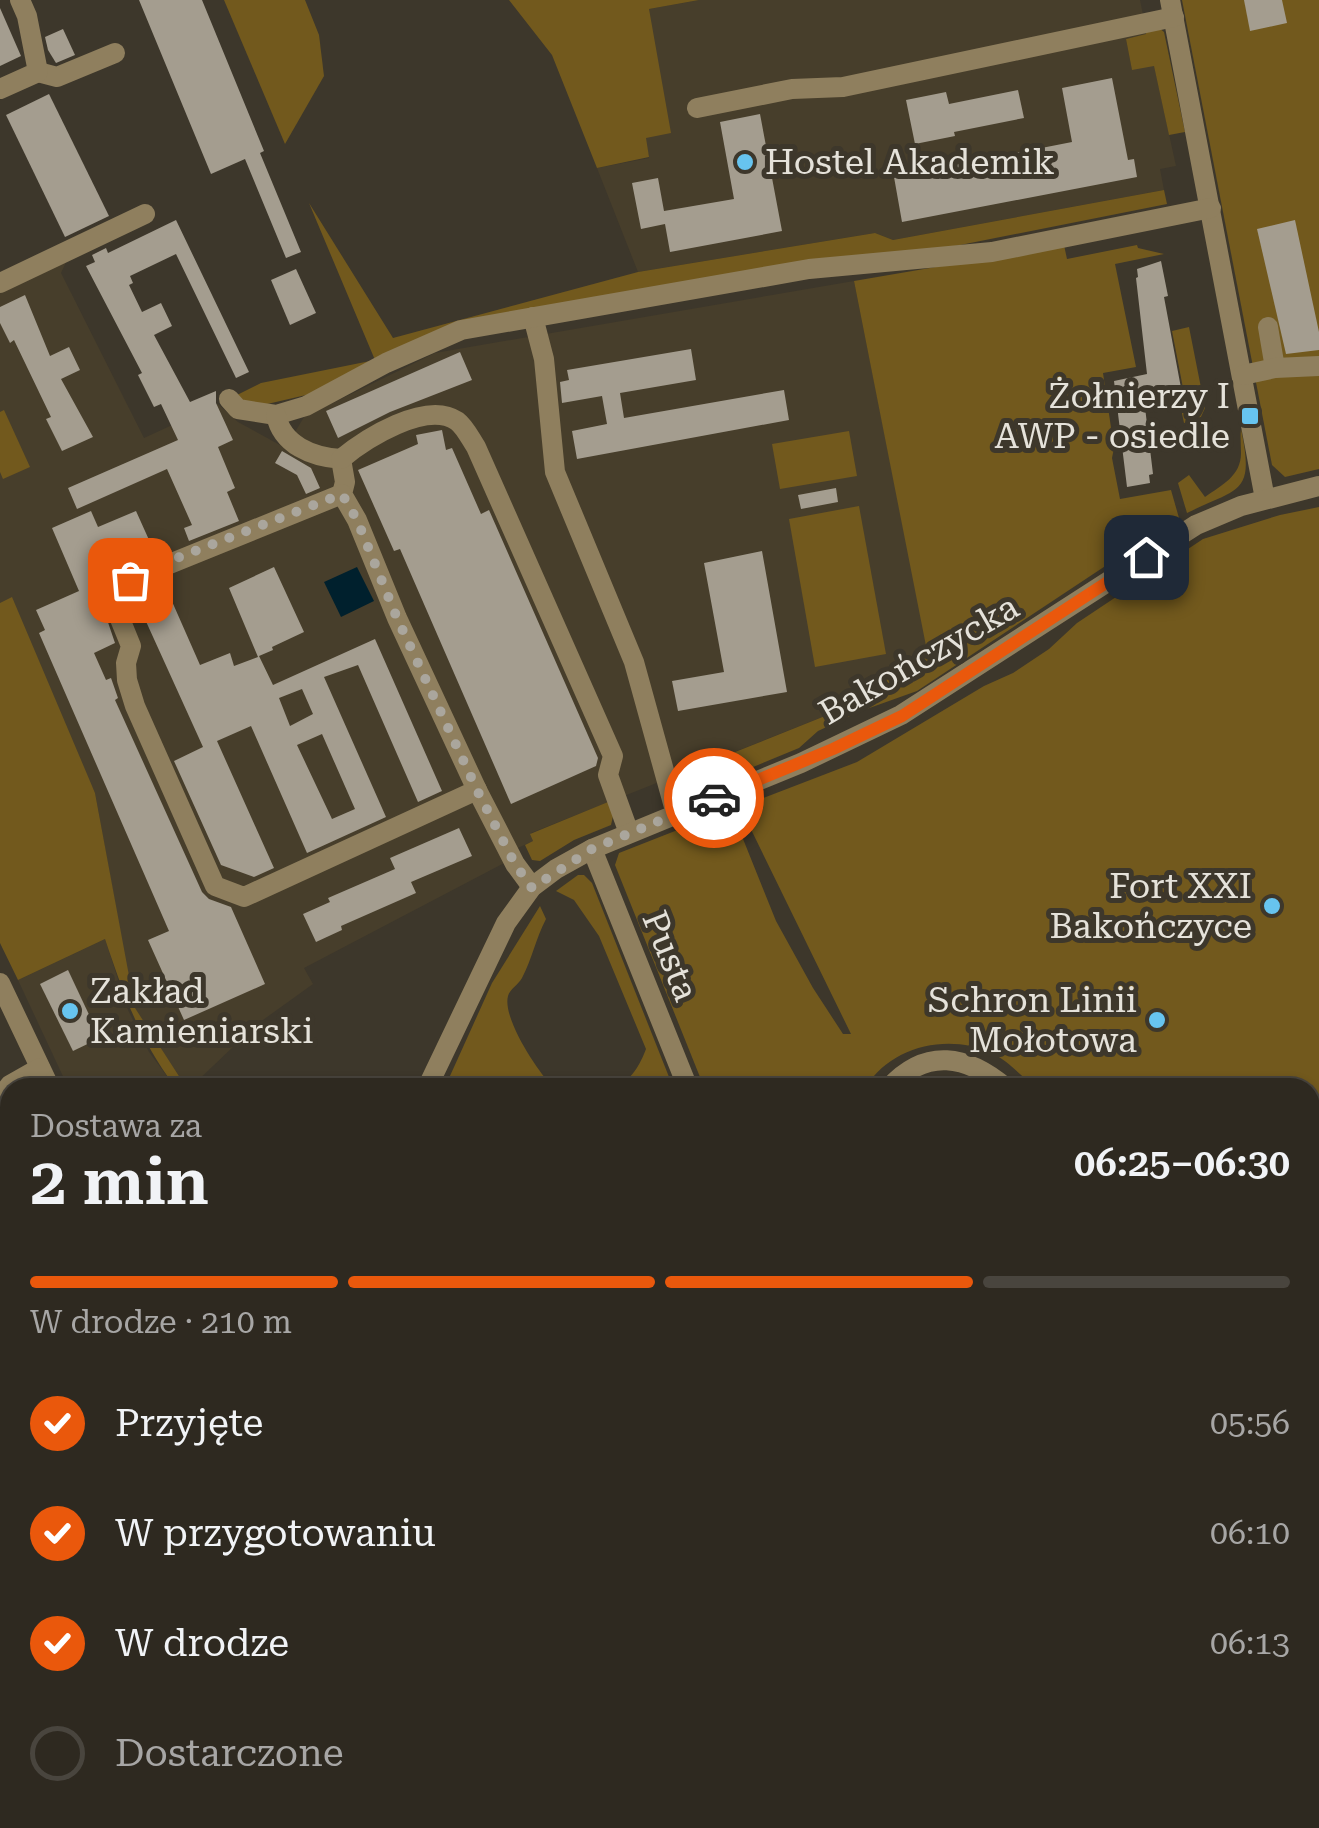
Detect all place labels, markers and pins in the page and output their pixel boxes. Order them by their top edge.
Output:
place label: Hostel Akademik [765,142,1055,183]
marker: Hostel Akademik [734,151,756,173]
place label: Żołnierzy I AWP - osiedle [994,376,1230,457]
marker: Żołnierzy I AWP - osiedle [1239,405,1261,427]
pin [1104,515,1189,600]
pin [88,538,173,623]
place label: Fort XXI Bakończyce [1049,866,1252,947]
marker: Fort XXI Bakończyce [1261,895,1283,917]
place label: Zakład Kamieniarski [90,971,313,1052]
place label: Schron Linii Mołotowa [928,980,1137,1061]
marker: Zakład Kamieniarski [59,1000,81,1022]
marker: Schron Linii Mołotowa [1146,1009,1168,1031]

